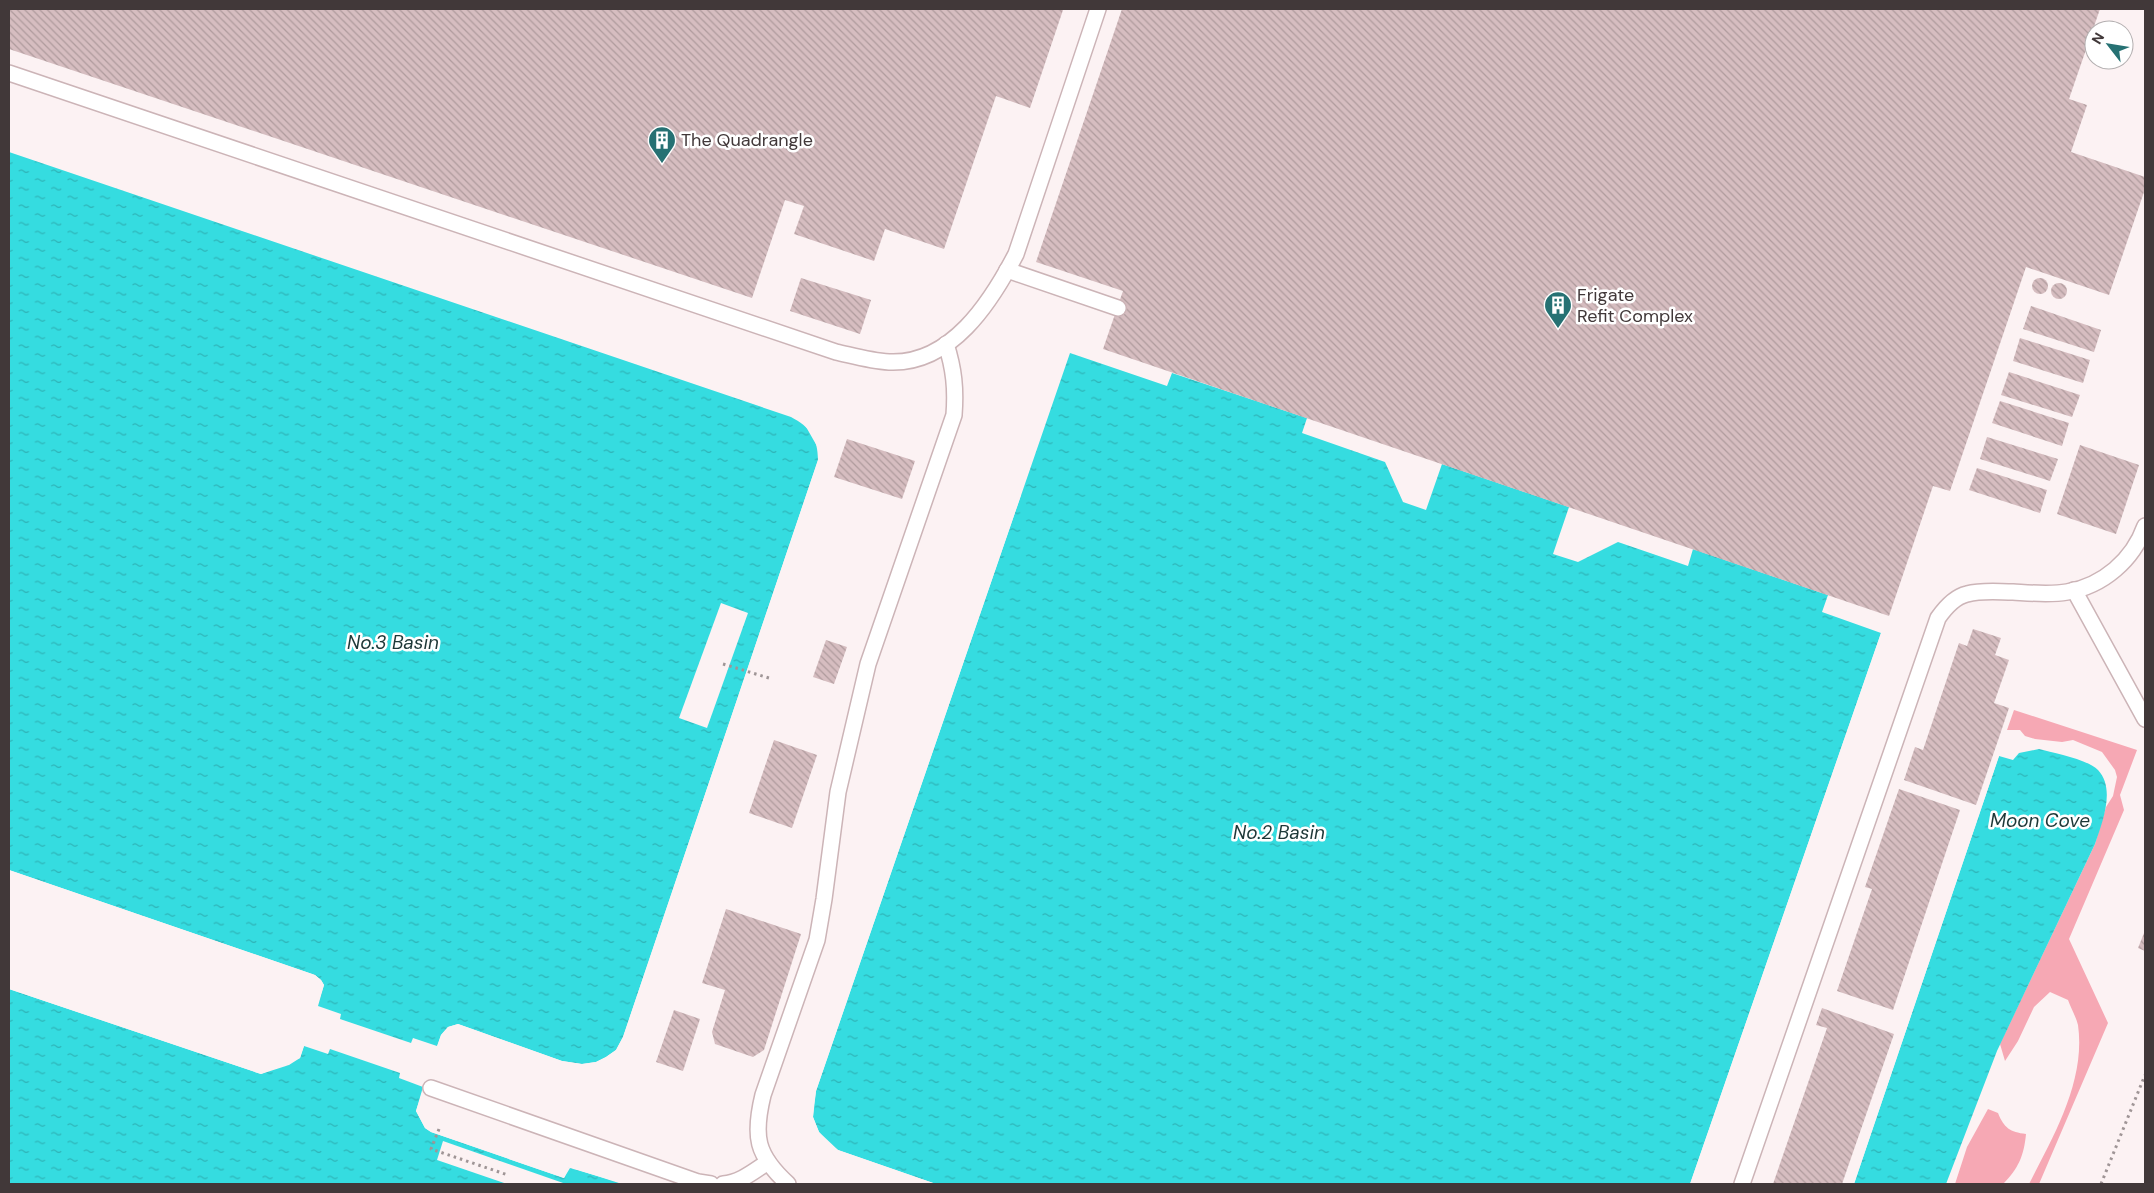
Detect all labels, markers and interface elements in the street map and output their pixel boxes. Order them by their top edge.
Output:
north arrow [2084,20,2134,70]
text: N [2088,29,2108,47]
building icon: The Quadrangle [647,125,677,164]
place label: The Quadrangle [681,128,813,152]
place label: Frigate Refit Complex [1577,283,1693,328]
building icon: Frigate Refit Complex [1543,290,1573,329]
water label: No.3 Basin [347,630,439,655]
water label: Moon Cove [1990,808,2090,833]
water label: No.2 Basin [1233,820,1325,845]

